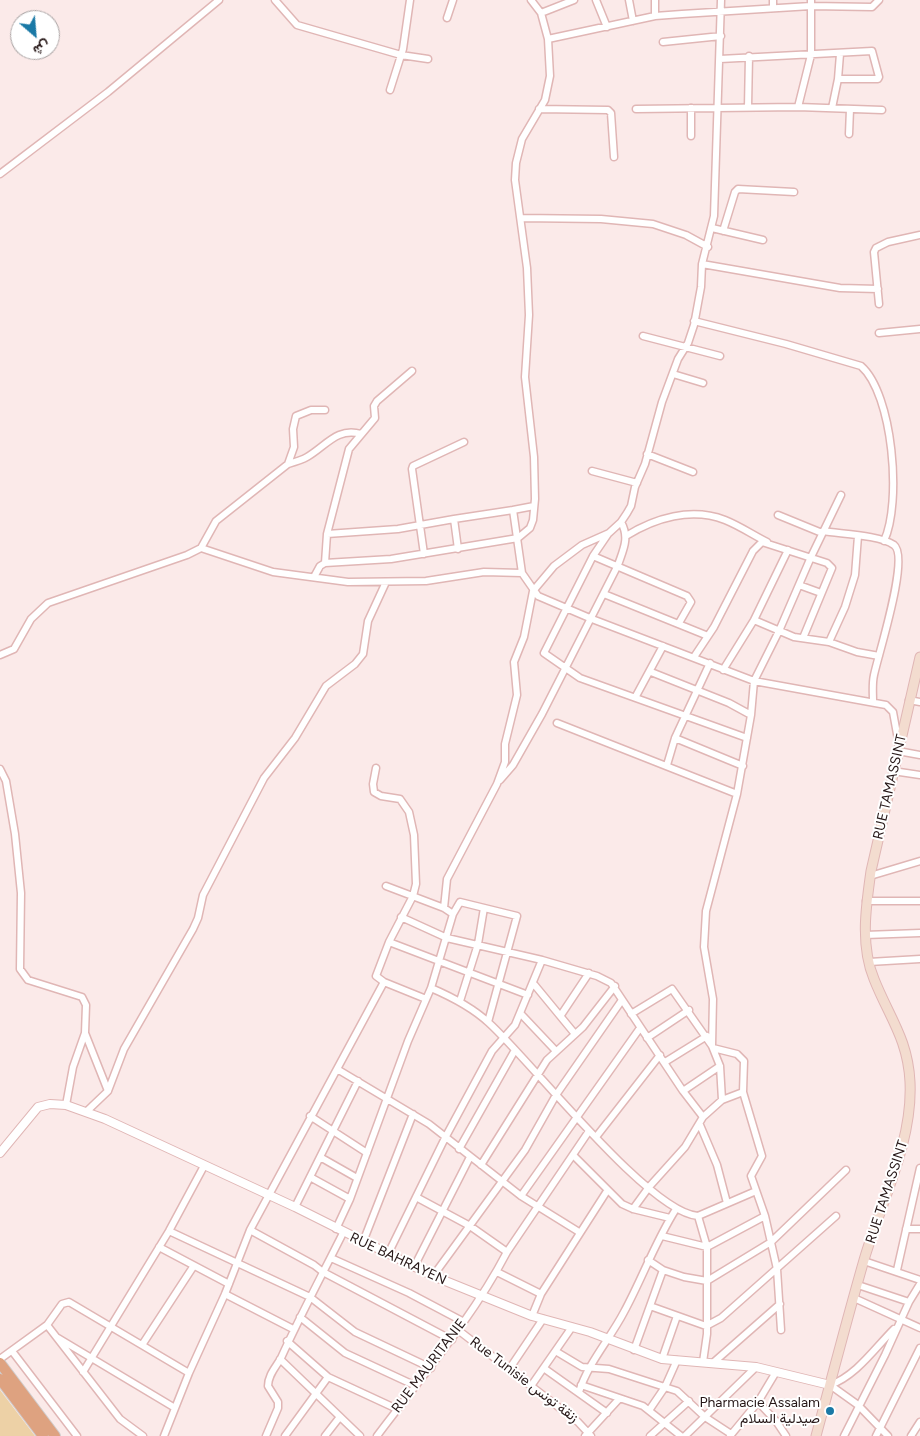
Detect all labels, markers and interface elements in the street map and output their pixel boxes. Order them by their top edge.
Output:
north arrow [10,10,60,60]
text: ش [30,37,53,59]
street label: RUE TAMASSINT [870,733,910,841]
street label: RUE TAMASSINT [862,1138,912,1246]
street label: RUE BAHRAYEN [347,1229,449,1289]
street label: RUE MAURITANIE [388,1316,470,1416]
street label: Rue Tunisie زنقة تونس [466,1334,582,1426]
place label: Pharmacie Assalam صيدلية السلام [699,1395,820,1428]
marker: Pharmacie Assalam صيدلية السلام [824,1405,836,1417]

